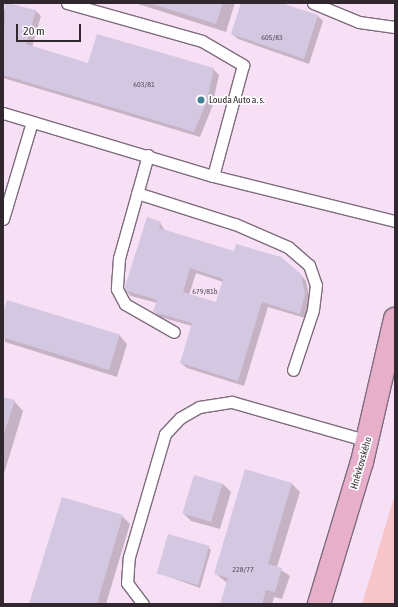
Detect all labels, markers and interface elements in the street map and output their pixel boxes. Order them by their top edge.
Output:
scale bar [18,16,83,42]
text: 20 m [23,24,45,38]
house number: 605/83 [261,33,283,43]
house number: 603/81 [133,80,155,90]
place label: Louda Auto a. s. [209,94,265,106]
marker: Louda Auto a. s. [196,95,206,105]
house number: 679/81b [192,287,218,297]
street label: Hněvkovského [348,435,374,491]
house number: 228/77 [232,565,254,575]

